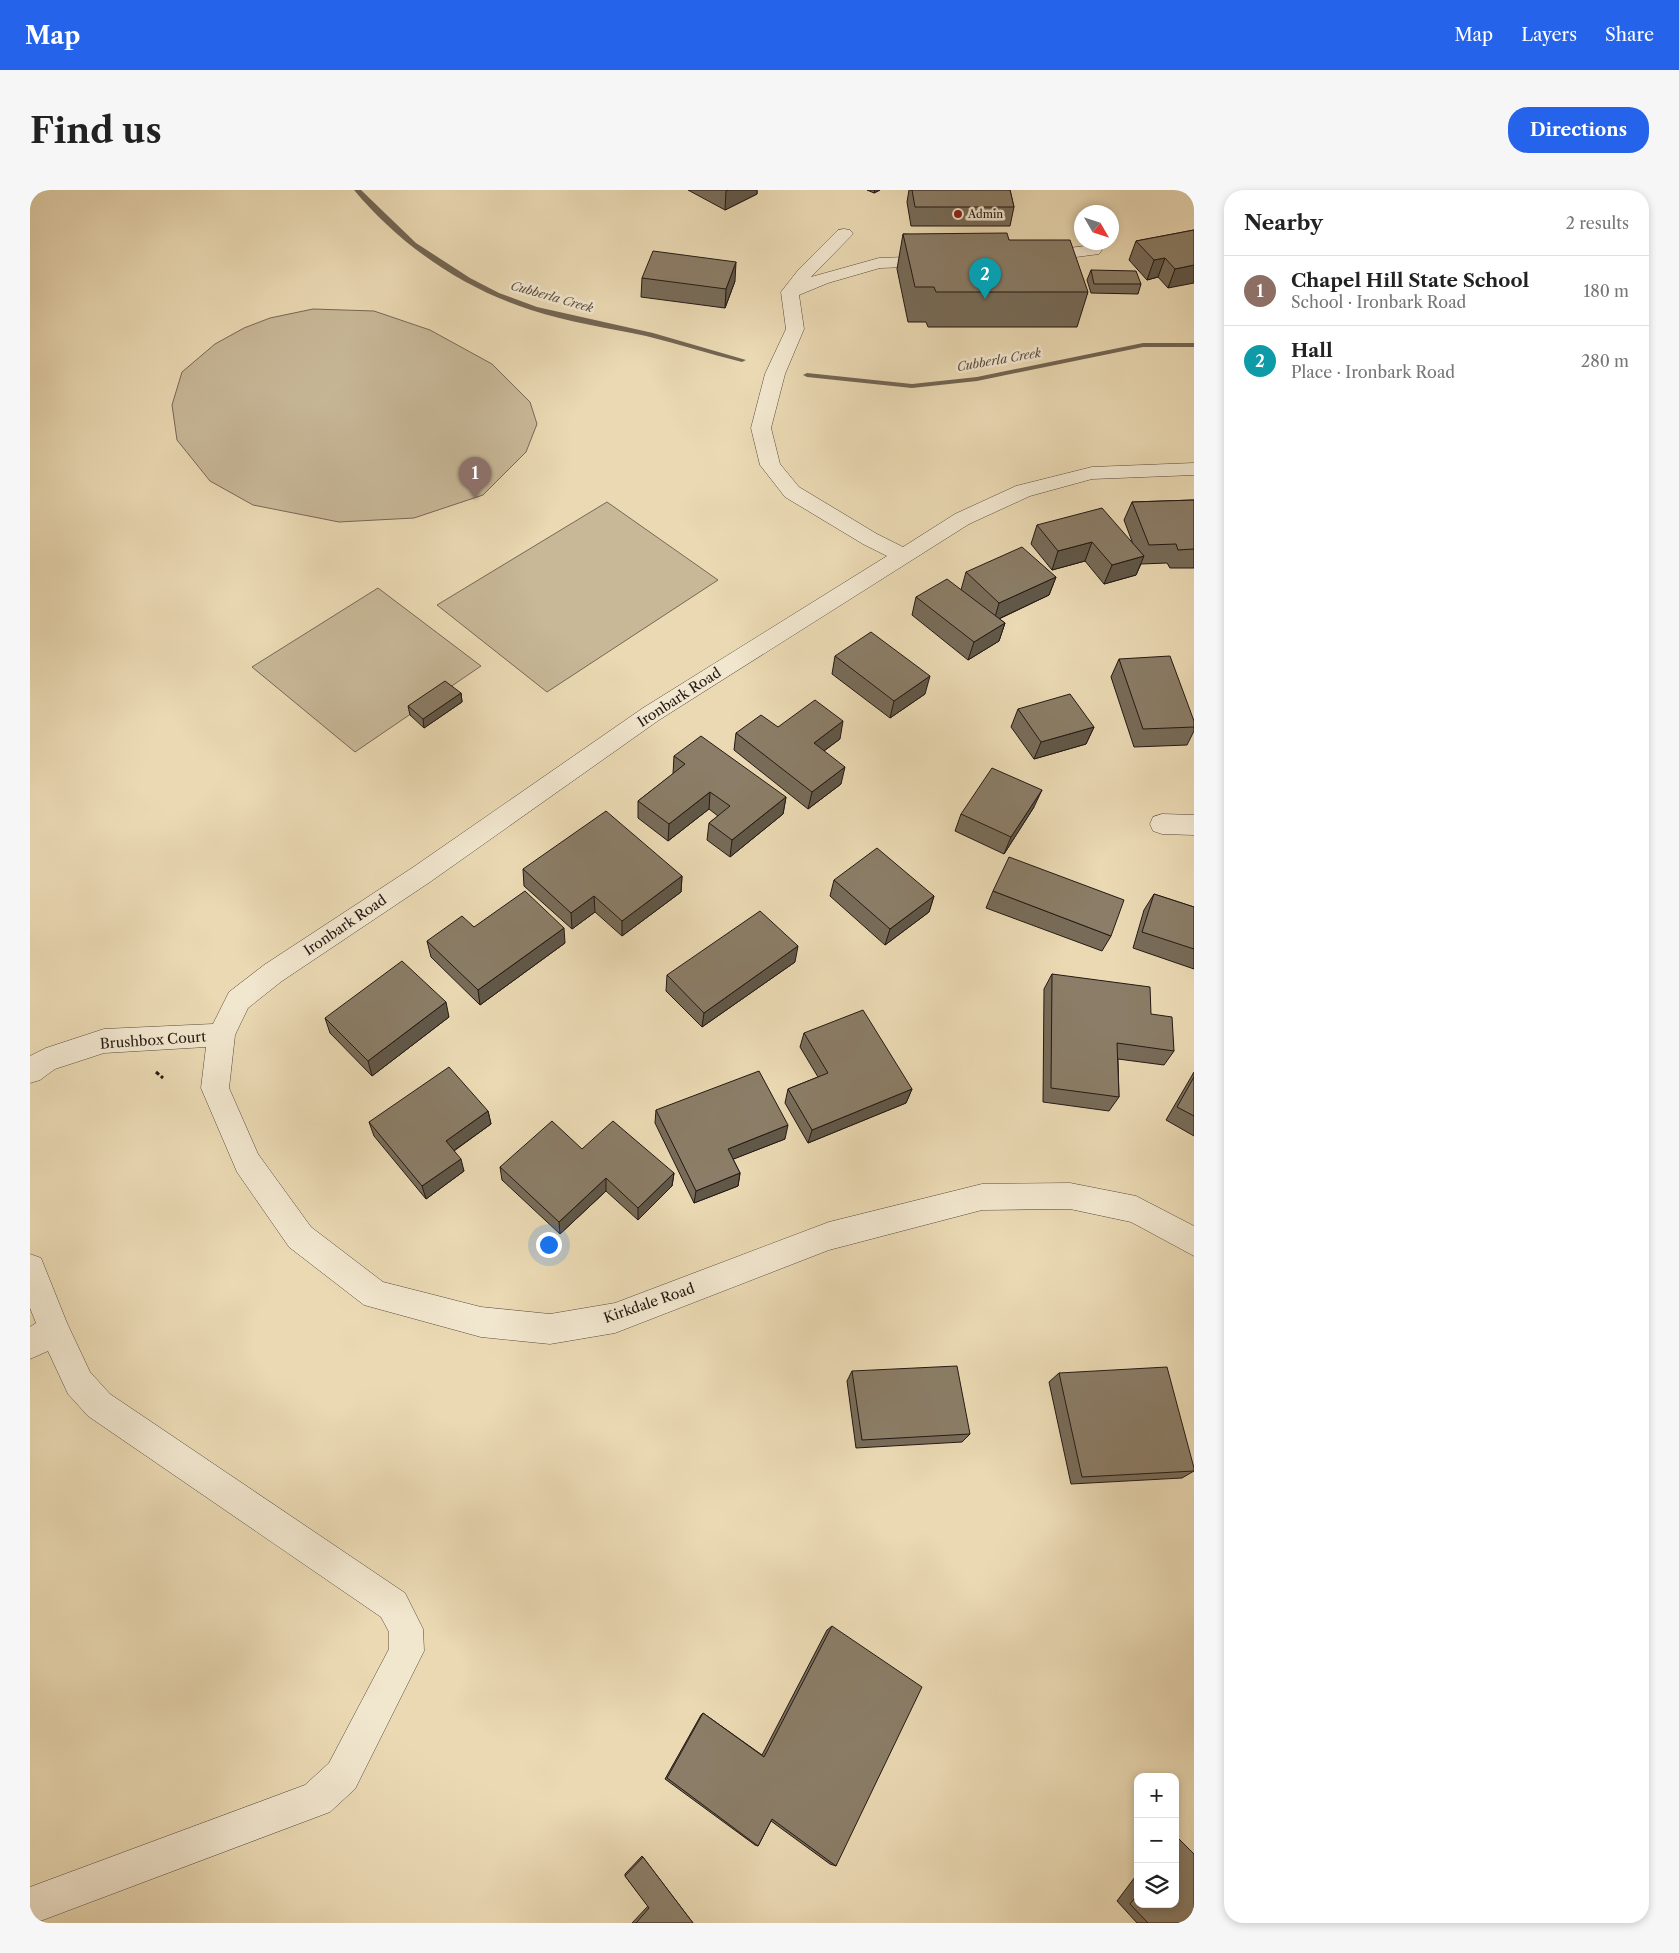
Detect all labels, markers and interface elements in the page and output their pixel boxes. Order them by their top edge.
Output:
text: Map [25,21,80,50]
text: Map [1455,24,1493,46]
text: Layers [1521,24,1577,46]
text: Share [1605,24,1654,46]
button: Directions [1508,107,1649,153]
text: Find us [30,109,162,152]
north arrow [1074,205,1119,250]
place label: Admin [967,207,1003,221]
marker: Admin [952,208,964,220]
text: Nearby [1244,210,1323,235]
text: 2 results [1566,213,1629,233]
pin: 2 [969,258,1001,299]
text: Chapel Hill State School [1291,269,1529,292]
water label: Cubberla Creek [509,278,596,316]
text: 1 [1256,281,1264,301]
text: 180 m [1583,281,1629,301]
text: School · Ironbark Road [1291,292,1466,312]
text: Hall [1291,339,1333,362]
water label: Cubberla Creek [956,345,1043,374]
text: 2 [1255,351,1265,371]
text: 280 m [1581,351,1629,371]
text: Place · Ironbark Road [1291,362,1455,382]
pin: 1 [459,457,491,498]
street label: Ironbark Road [634,663,725,731]
street label: Ironbark Road [300,890,390,959]
street label: Brushbox Court [99,1027,207,1053]
your location [536,1232,562,1258]
street label: Kirkdale Road [601,1279,697,1327]
map controls [1134,1773,1179,1908]
button: + [1134,1773,1179,1818]
button: − [1134,1818,1179,1863]
button: layers [1134,1863,1179,1908]

